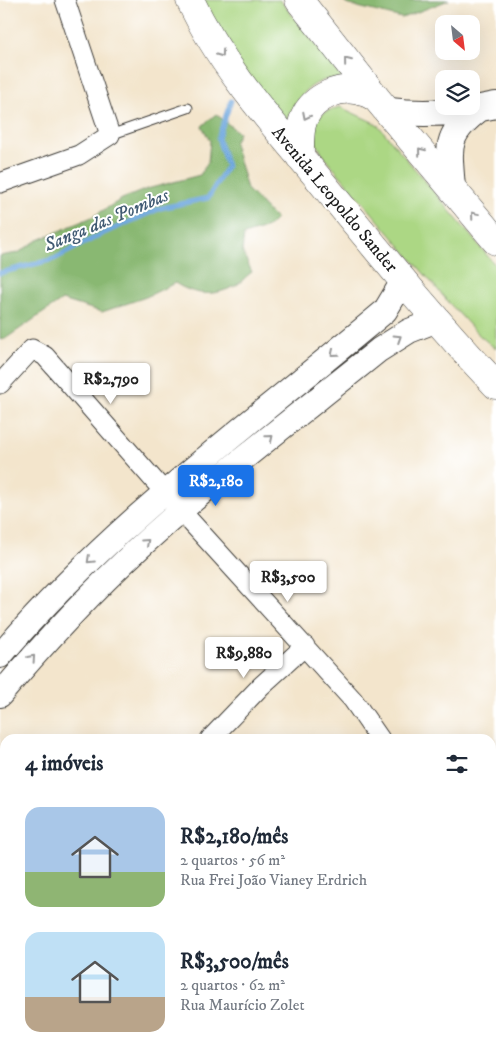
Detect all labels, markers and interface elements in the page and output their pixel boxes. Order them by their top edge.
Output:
north arrow [435,15,480,60]
map controls [435,15,480,115]
one-way arrow [215,48,224,57]
one-way arrow [344,58,352,67]
button: layers [435,70,480,115]
one-way arrow [303,111,313,120]
street label: Avenida Leopoldo Sander [267,122,402,278]
one-way arrow [419,148,427,157]
water label: Sanga das Pombas [40,183,173,257]
one-way arrow [470,211,479,220]
one-way arrow [392,334,401,344]
one-way arrow [331,348,340,356]
pin: R$2,790 [65,362,157,405]
text: R$2,790 [83,369,139,389]
one-way arrow [265,435,274,444]
pin: R$2,180 [170,464,262,507]
text: R$2,180 [189,471,243,491]
one-way arrow [140,539,149,548]
one-way arrow [87,554,96,563]
pin: R$3,500 [242,560,334,603]
text: R$3,500 [261,567,315,587]
pin: R$9,880 [198,636,290,679]
text: R$9,880 [216,643,272,663]
one-way arrow [26,654,35,663]
icon: filters [443,750,471,778]
text: 4 imóveis [25,751,103,777]
text: R$2,180/mês [180,824,288,850]
icon: home [65,827,125,887]
text: 2 quartos · 56 m² [180,850,285,870]
text: Rua Frei João Vianey Erdrich [180,870,367,890]
text: R$3,500/mês [180,949,289,975]
icon: home [65,952,125,1012]
text: 2 quartos · 62 m² [180,975,285,995]
text: Rua Maurício Zolet [180,995,305,1015]

